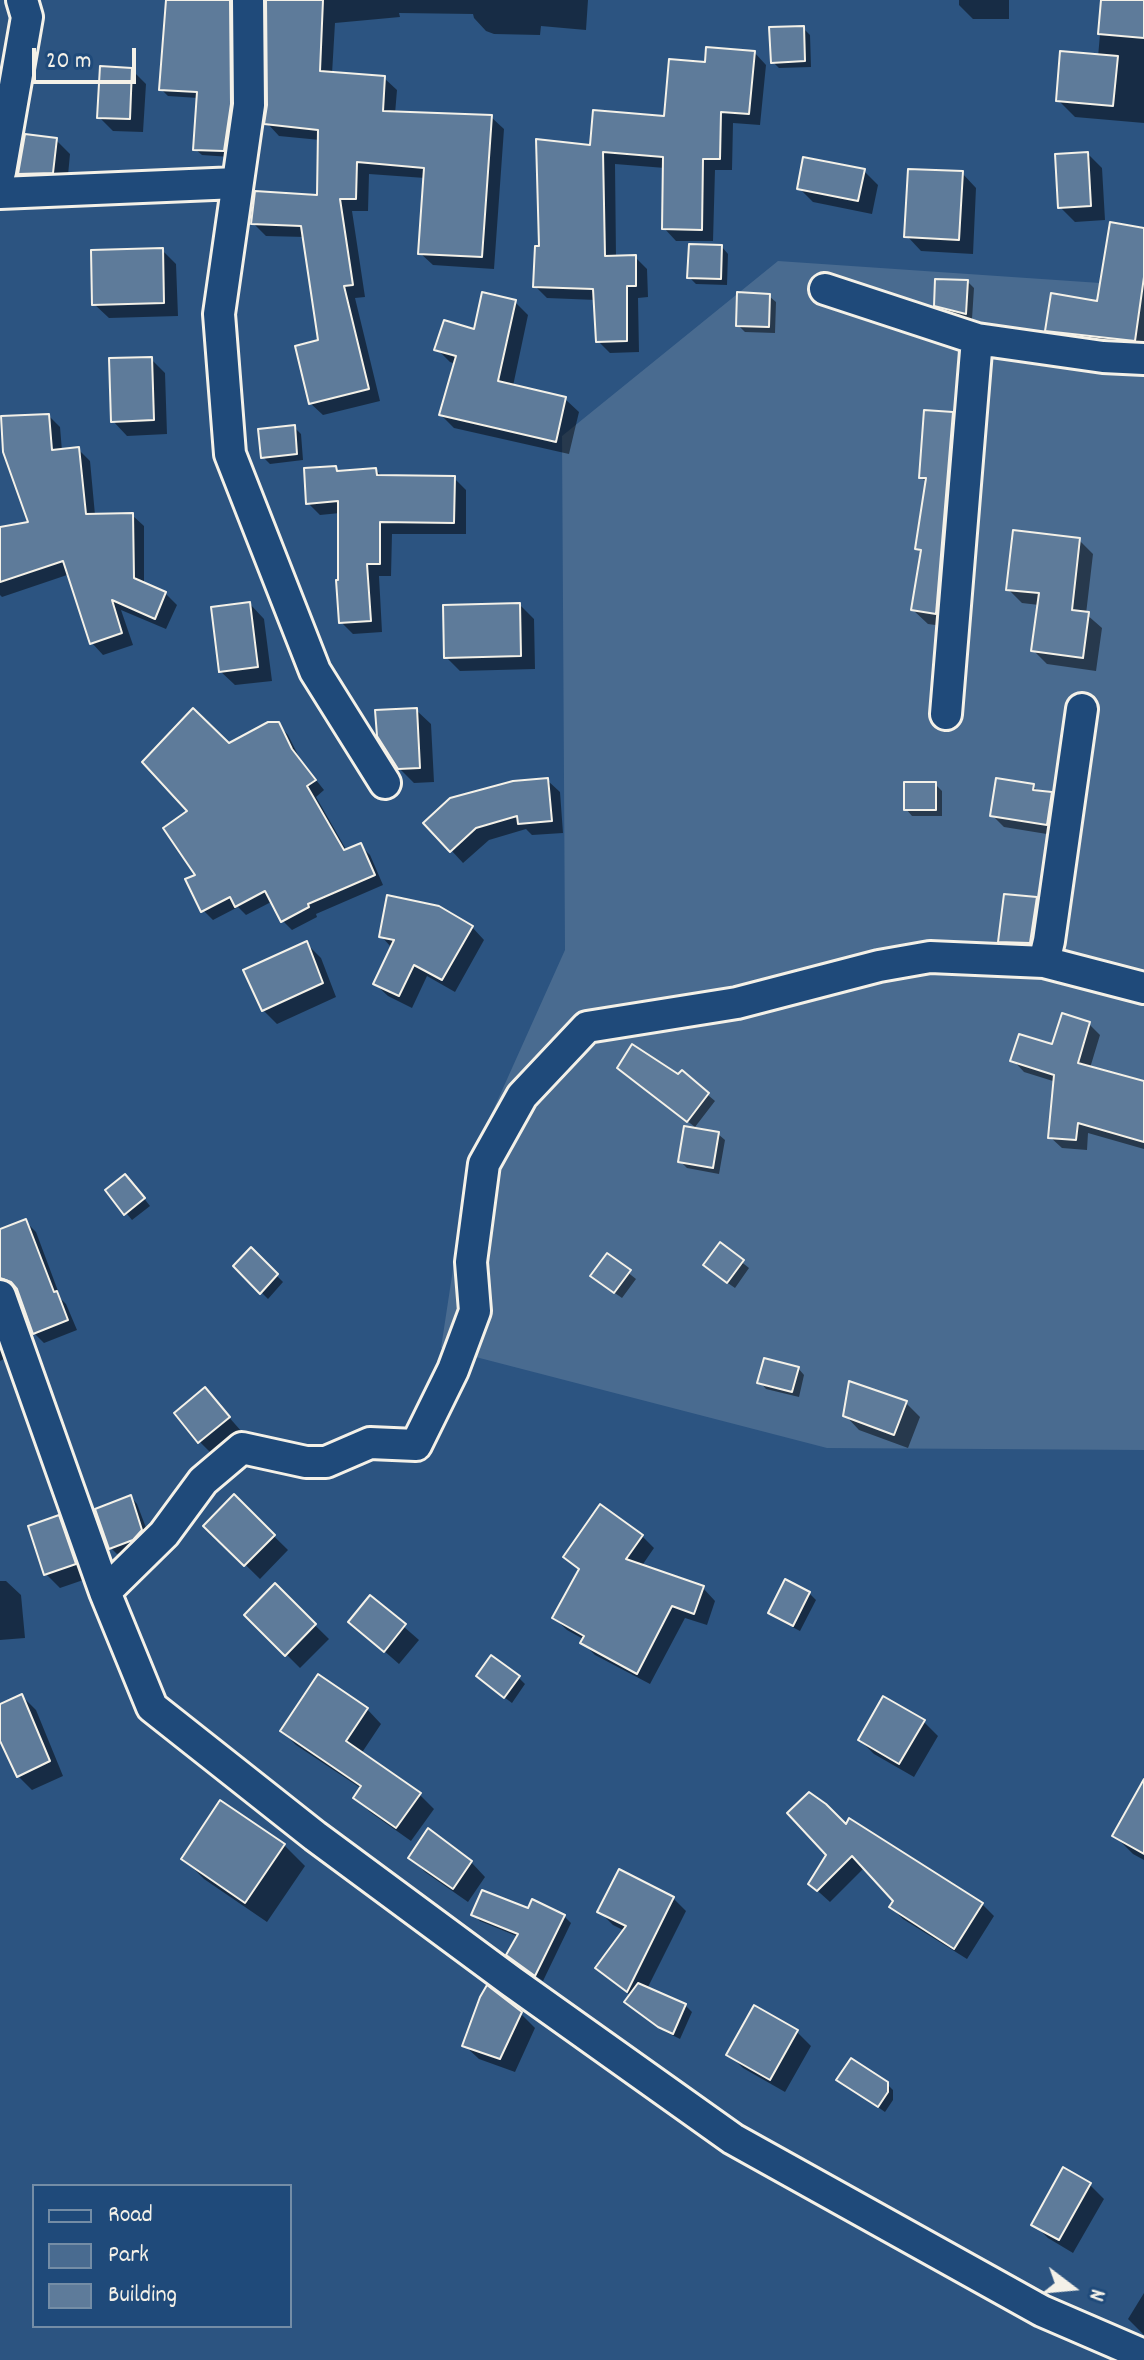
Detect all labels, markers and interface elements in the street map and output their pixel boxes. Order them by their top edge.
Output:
scale bar [36,32,140,82]
text: 20 m [46,45,92,79]
legend [32,2184,292,2328]
text: Road [108,2199,153,2233]
text: Park [108,2239,149,2273]
north arrow [1032,2248,1112,2328]
text: Building [108,2279,177,2313]
text: N [1079,2285,1112,2304]

